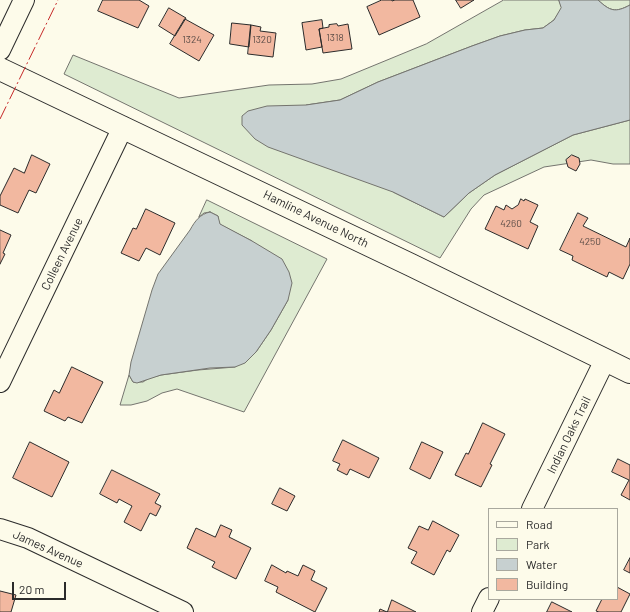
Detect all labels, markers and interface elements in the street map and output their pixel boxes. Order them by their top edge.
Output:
house number: 1318 [326,32,344,44]
house number: 1324 [182,34,202,46]
house number: 1320 [252,34,272,46]
street label: Hamline Avenue North [261,187,371,251]
street label: Colleen Avenue [38,215,86,293]
house number: 4260 [500,218,522,230]
house number: 4250 [579,236,601,248]
street label: Indian Oaks Trail [544,394,594,476]
legend [488,508,618,600]
text: Road [526,517,553,531]
street label: James Avenue [11,527,85,571]
text: Park [526,537,550,551]
text: Water [526,557,557,571]
scale bar [14,574,68,600]
text: Building [526,577,568,591]
text: 20 m [19,582,45,596]

